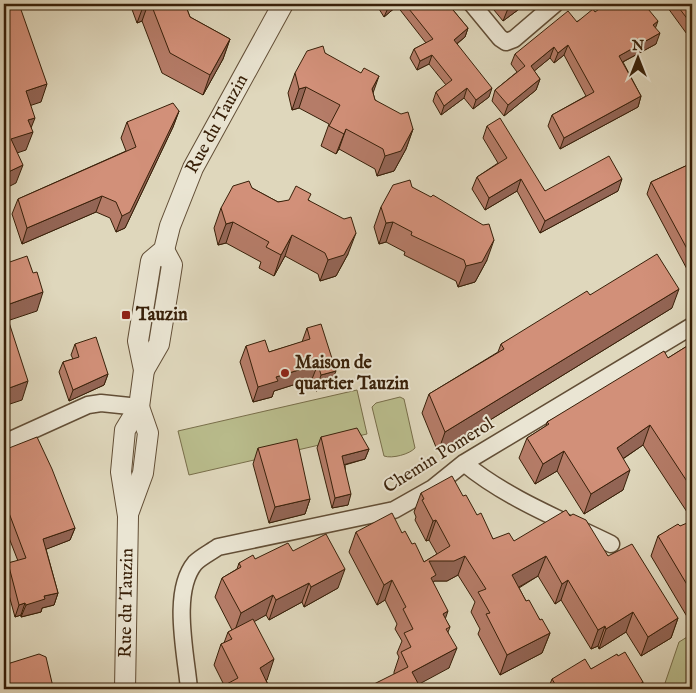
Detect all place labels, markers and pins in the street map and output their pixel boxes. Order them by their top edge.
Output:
place label: Tauzin [135,304,188,327]
marker: Tauzin [120,309,132,321]
place label: Maison de quartier Tauzin [295,352,409,396]
marker: Maison de quartier Tauzin [279,367,291,379]

